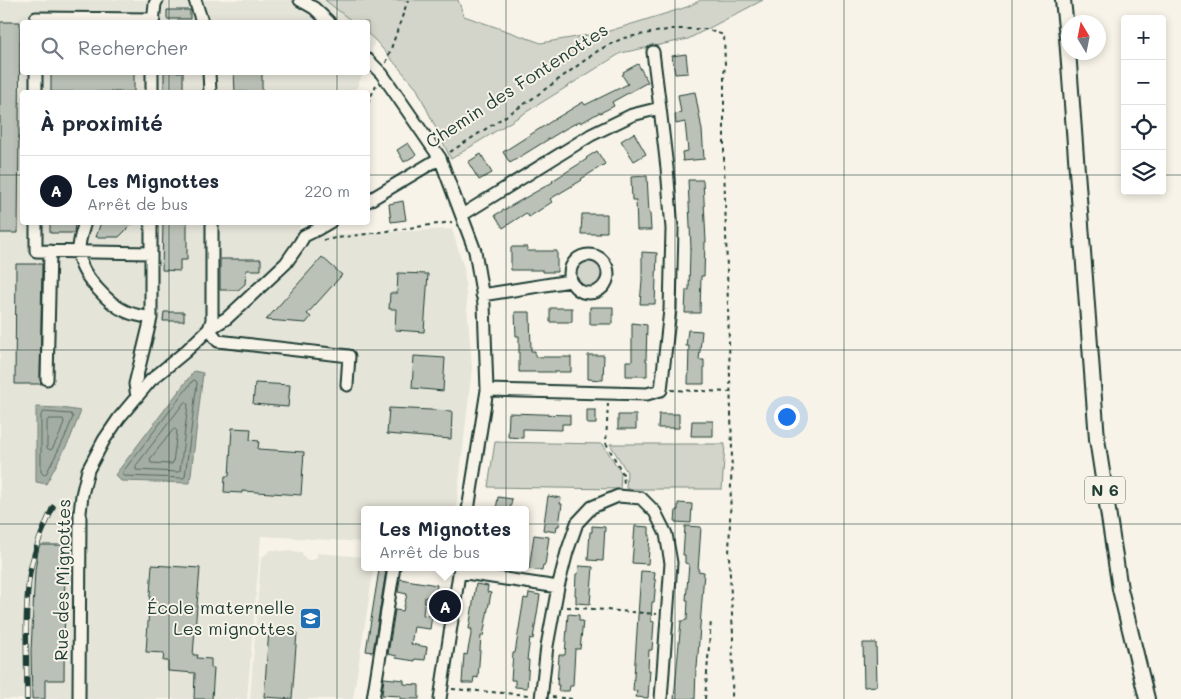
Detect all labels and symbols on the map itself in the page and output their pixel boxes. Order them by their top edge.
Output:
north arrow [1061,15,1106,60]
street label: Chemin des Fontenottes [421,17,612,153]
your location [774,404,800,430]
road number: N 6 [1085,476,1125,504]
street label: Rue des Mignottes [49,499,75,661]
pin: A [429,587,461,625]
place label: École maternelle Les mignottes [147,595,295,640]
school or university icon: École maternelle Les mignottes [299,606,323,630]

